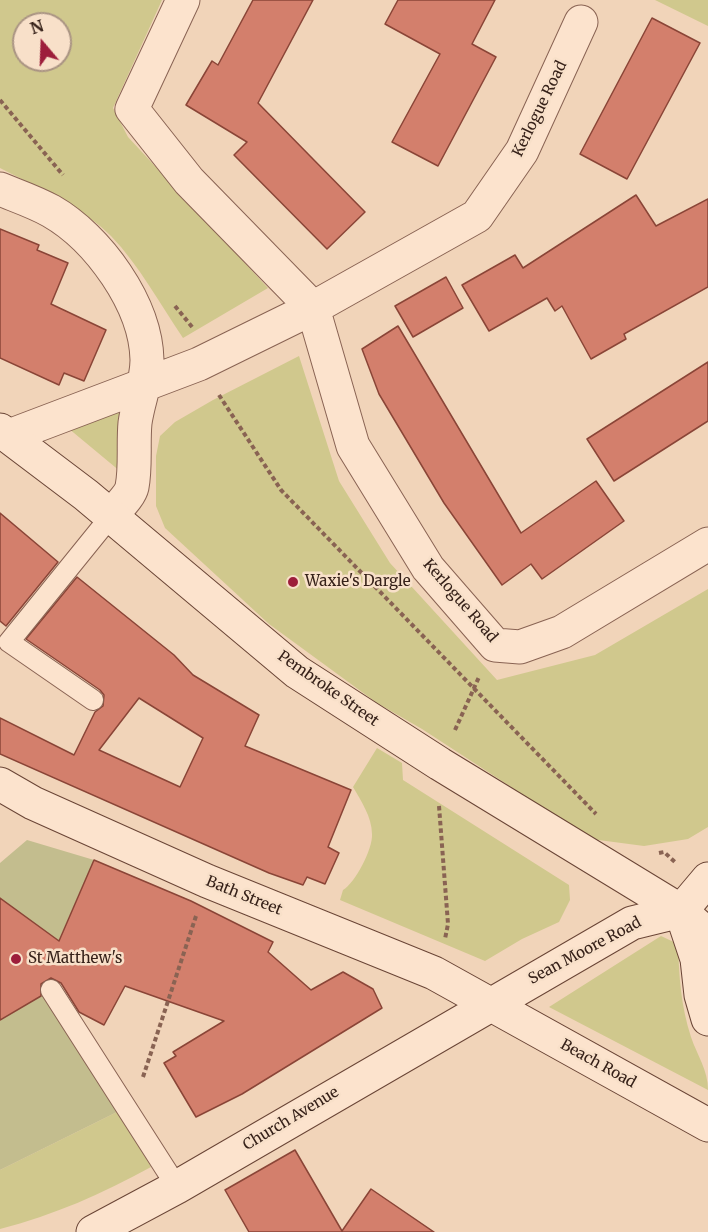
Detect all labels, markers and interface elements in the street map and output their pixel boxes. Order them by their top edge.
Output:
north arrow [12,12,72,72]
text: N [28,15,46,38]
street label: Kerlogue Road [509,58,571,160]
street label: Kerlogue Road [419,556,501,646]
place label: Waxie's Dargle [305,573,411,591]
marker: Waxie's Dargle [286,575,300,589]
street label: Pembroke Street [274,647,382,731]
street label: Bath Street [203,873,285,919]
street label: Sean Moore Road [525,914,645,988]
place label: St Matthew's [28,950,122,968]
marker: St Matthew's [9,952,23,966]
street label: Beach Road [557,1036,639,1092]
street label: Church Avenue [240,1083,342,1155]

